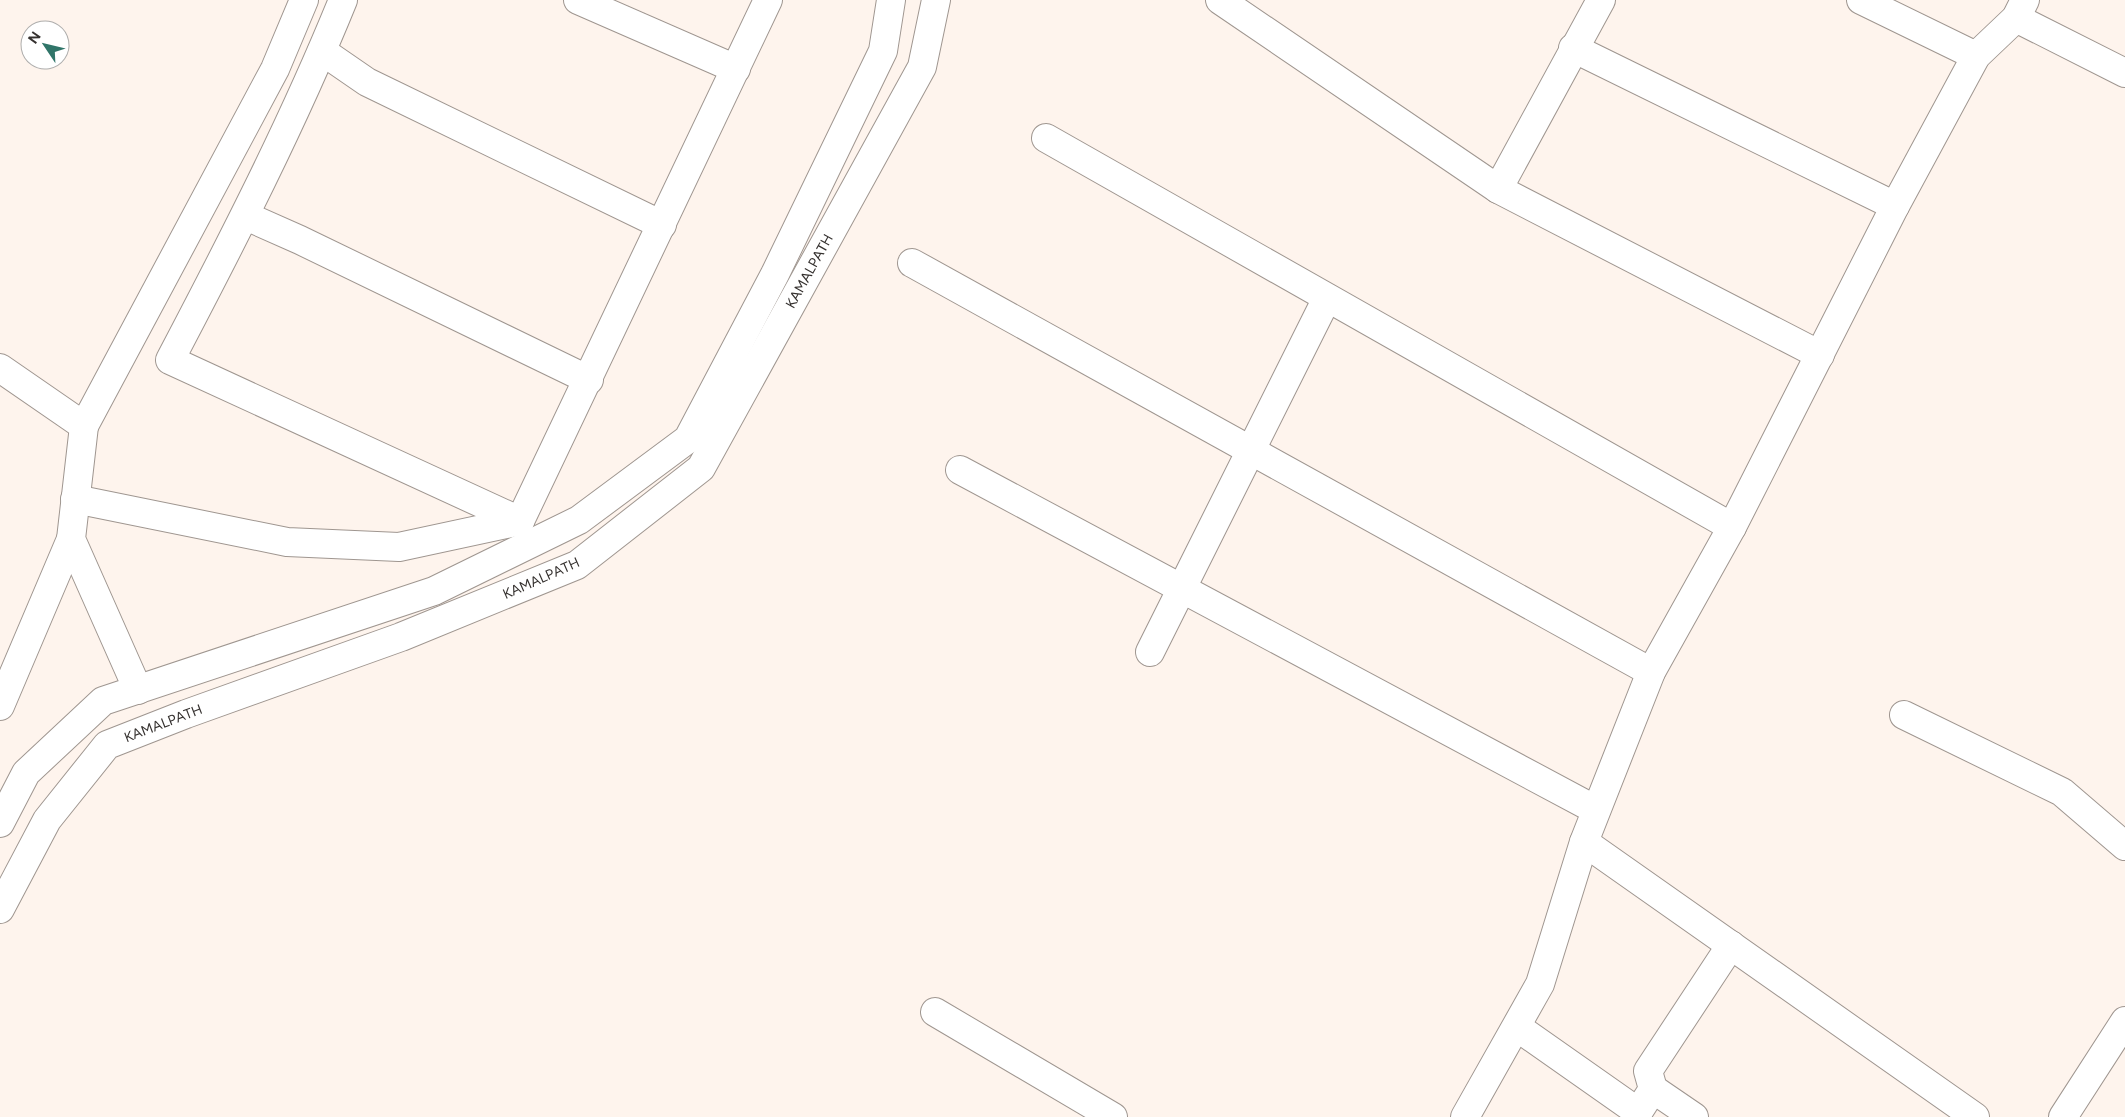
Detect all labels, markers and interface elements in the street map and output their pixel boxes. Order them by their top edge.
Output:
north arrow [20,20,70,70]
text: N [25,29,45,47]
street label: KAMALPATH [782,231,837,311]
street label: KAMALPATH [500,554,582,603]
street label: KAMALPATH [122,701,205,746]

